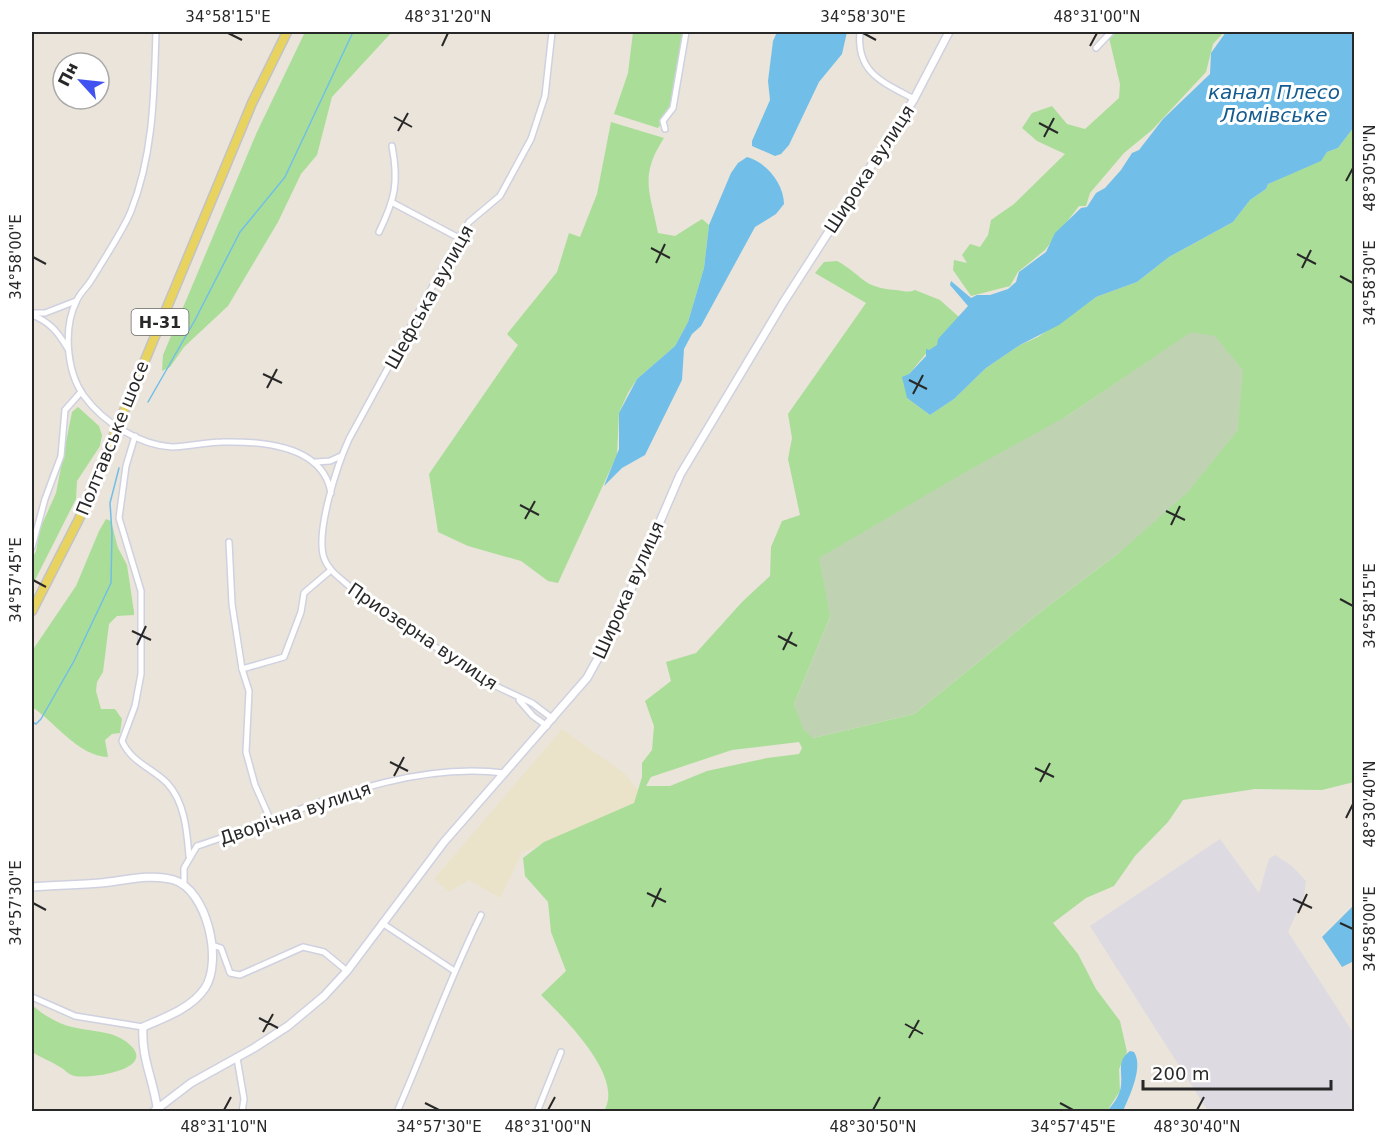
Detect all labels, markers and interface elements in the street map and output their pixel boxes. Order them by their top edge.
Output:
text: 34°58'15"E [185,8,271,26]
text: 48°31'20"N [404,8,492,26]
text: 34°58'30"E [820,8,906,26]
text: 48°31'00"N [1053,8,1141,26]
north arrow [51,51,111,111]
text: Пн [54,59,82,90]
water label: канал Плесо Ломівське [1208,80,1340,127]
street label: Широка вулиця [820,101,918,237]
text: 48°30'50"N [1361,124,1379,212]
text: 34°58'00"E [7,214,25,300]
street label: Шефська вулиця [381,221,477,373]
text: 34°58'30"E [1361,240,1379,326]
road number: Н-31 [132,309,188,335]
street label: Полтавське шосе [71,358,153,518]
street label: Широка вулиця [588,518,668,662]
text: 34°57'45"E [7,537,25,623]
text: 34°58'15"E [1361,563,1379,649]
street label: Приозерна вулиця [344,578,502,694]
text: 48°30'40"N [1361,760,1379,848]
street label: Дворічна вулиця [217,777,373,849]
text: 34°57'30"E [7,860,25,946]
text: 34°58'00"E [1361,886,1379,972]
scale bar [1143,1053,1330,1091]
text: 200 m [1152,1063,1210,1084]
text: 48°31'10"N [180,1118,268,1136]
text: 34°57'30"E [396,1118,482,1136]
text: 48°31'00"N [504,1118,592,1136]
text: 48°30'50"N [829,1118,917,1136]
text: 34°57'45"E [1030,1118,1116,1136]
text: 48°30'40"N [1153,1118,1241,1136]

